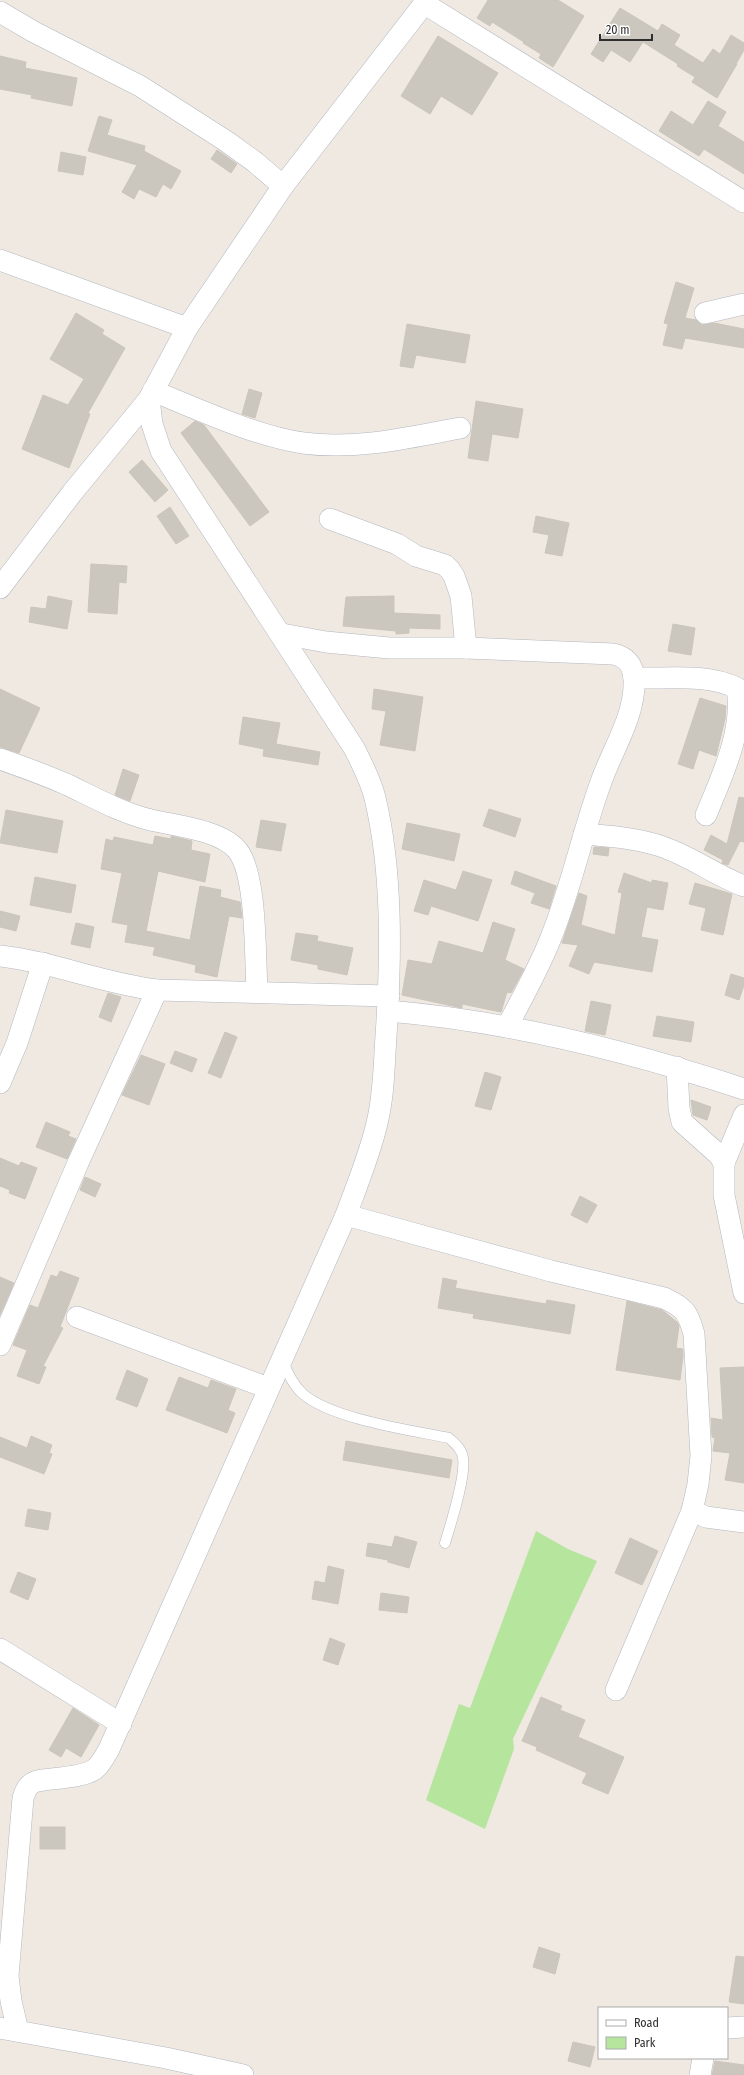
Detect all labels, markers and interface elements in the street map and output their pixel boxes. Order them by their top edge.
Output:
scale bar [600,16,652,42]
text: 20 m [606,23,630,37]
legend [598,2007,728,2059]
text: Road [634,2016,659,2030]
text: Park [634,2036,656,2050]

